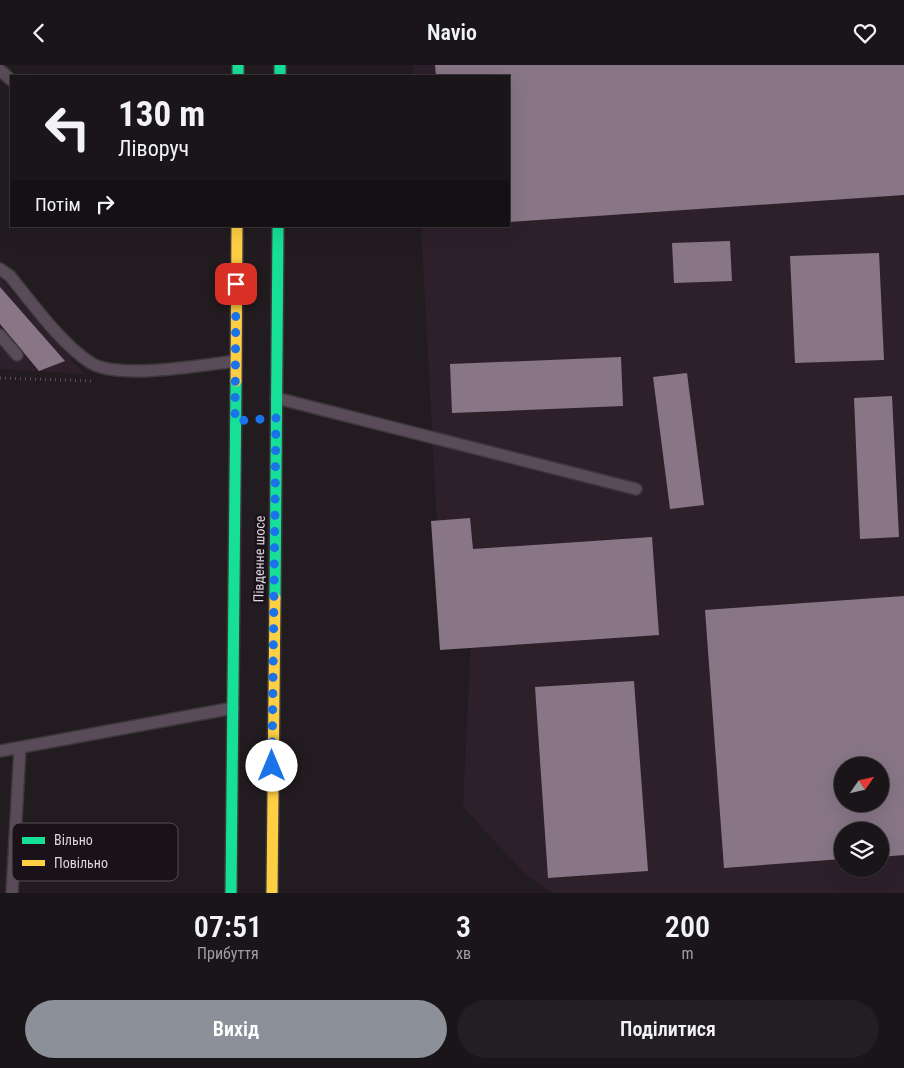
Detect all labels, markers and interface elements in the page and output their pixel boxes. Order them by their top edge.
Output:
icon: back [25,19,53,47]
icon: heart [851,19,879,47]
text: Navio [427,20,477,45]
text: 130 m [118,94,205,135]
icon: left [35,95,100,160]
text: Ліворуч [118,136,189,161]
icon: right [91,190,119,218]
text: Потім [35,193,81,216]
pin [215,263,257,305]
icon: arrive [222,270,250,298]
street label: Південне шосе [250,515,268,603]
position arrow [245,739,297,791]
north arrow [834,757,889,813]
map controls [834,757,889,877]
button: layers [834,822,889,877]
legend [12,823,178,881]
text: Вільно [54,832,93,848]
text: Повільно [54,855,108,871]
text: 07:51 [194,909,262,944]
text: 3 [456,909,471,944]
text: 200 [665,909,710,944]
text: Прибуття [197,944,259,963]
text: хв [456,944,471,963]
text: m [681,944,694,963]
button: Вихід [25,1000,447,1058]
button: Поділитися [457,1000,879,1058]

